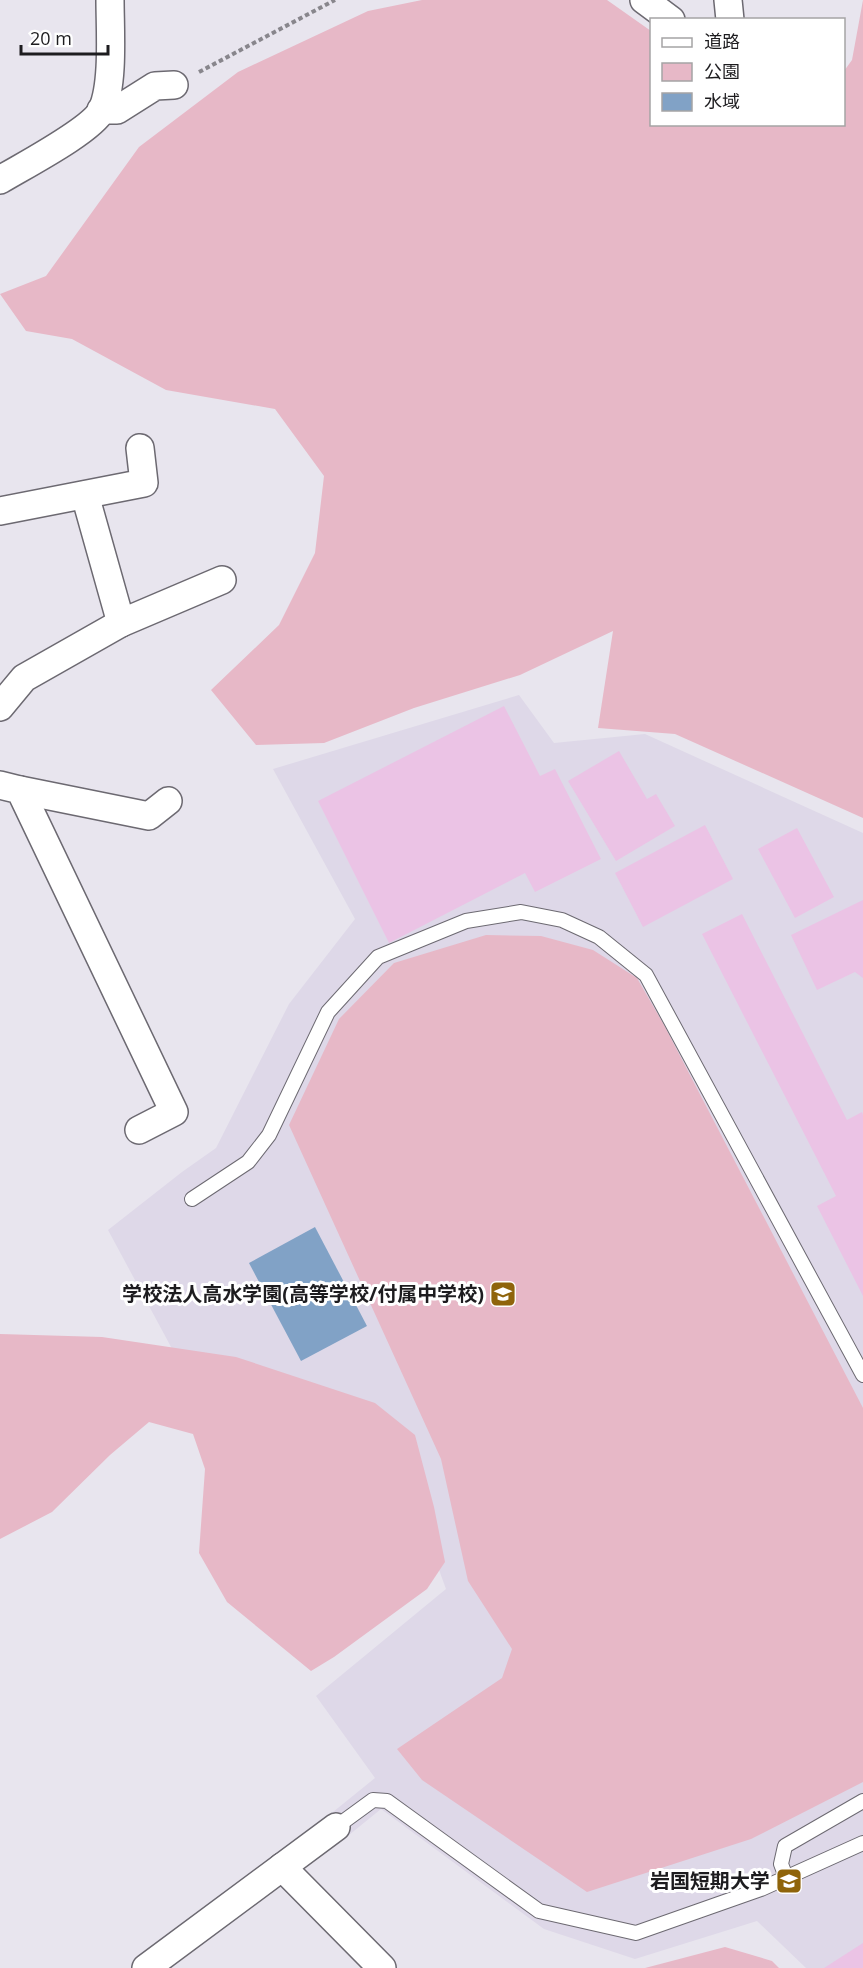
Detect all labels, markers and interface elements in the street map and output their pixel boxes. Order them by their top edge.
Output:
scale bar [21,18,108,56]
legend [650,18,845,126]
text: 20 m [30,26,72,50]
text: 道路 [704,29,740,53]
text: 公園 [704,59,740,83]
text: 水域 [704,89,740,113]
school or university icon: 学校法人高水学園(高等学校/付属中学校) [488,1279,518,1309]
place label: 学校法人高水学園(高等学校/付属中学校) [122,1280,484,1307]
school or university icon: 岩国短期大学 [774,1866,804,1896]
place label: 岩国短期大学 [650,1867,770,1894]

